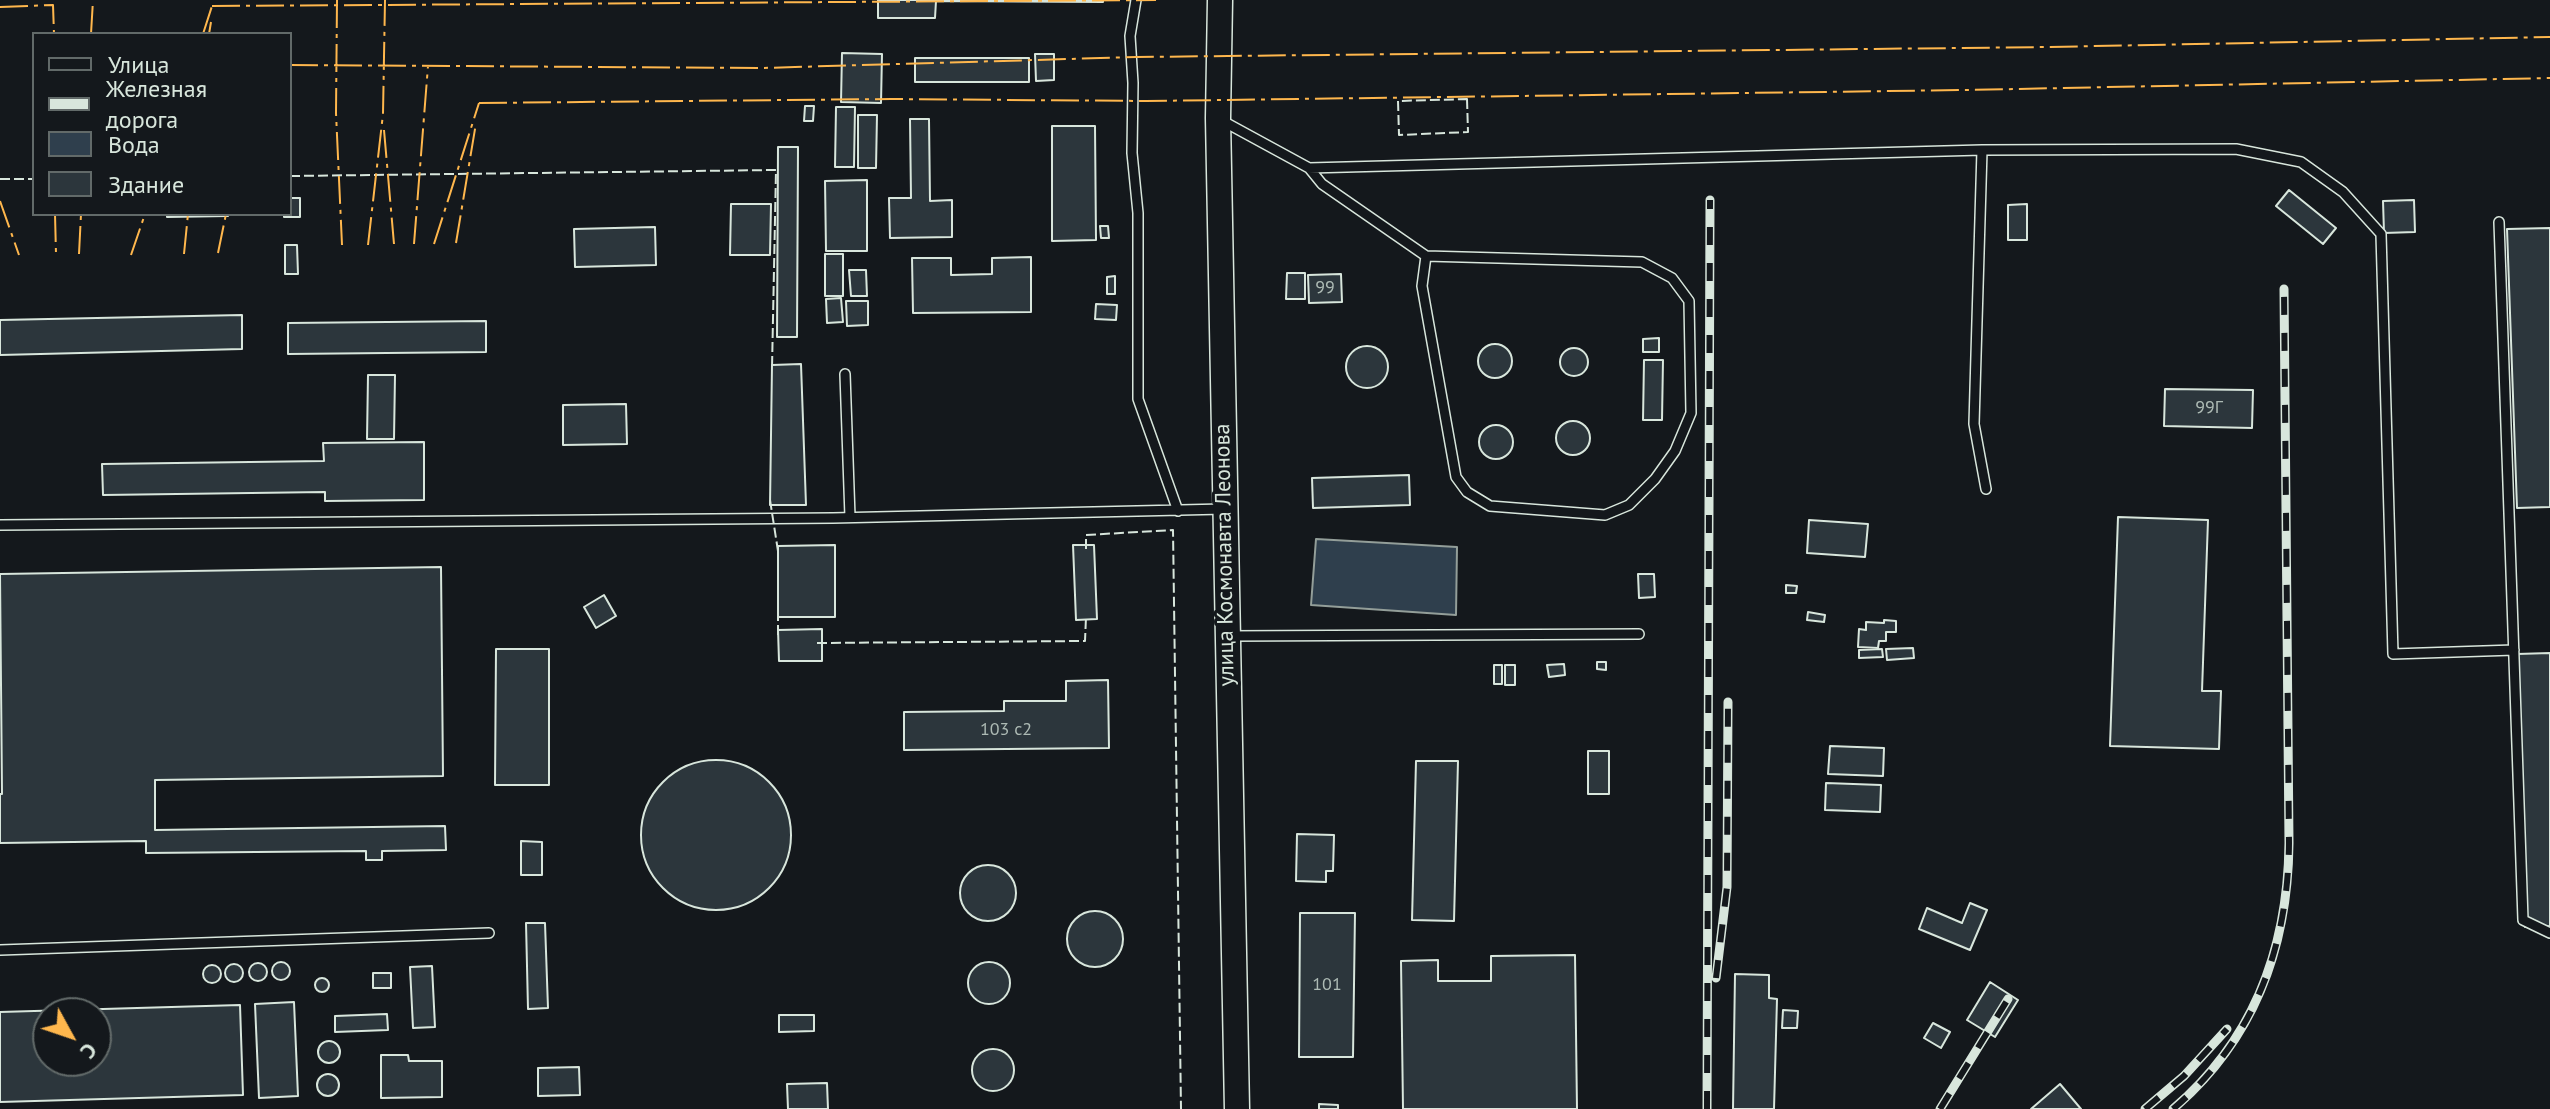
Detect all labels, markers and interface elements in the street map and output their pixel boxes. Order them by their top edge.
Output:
legend [32,32,292,216]
text: Улица [108,49,169,80]
text: Железная дорога [106,73,207,135]
text: Вода [108,129,160,160]
text: Здание [108,169,184,200]
house number: 99 [1315,277,1335,299]
house number: 99Г [2195,397,2223,419]
street label: улица Космонавта Леонова [1210,423,1240,687]
house number: 103 с2 [980,719,1032,741]
house number: 101 [1312,974,1342,996]
north arrow [32,997,112,1077]
text: С [74,1037,104,1065]

